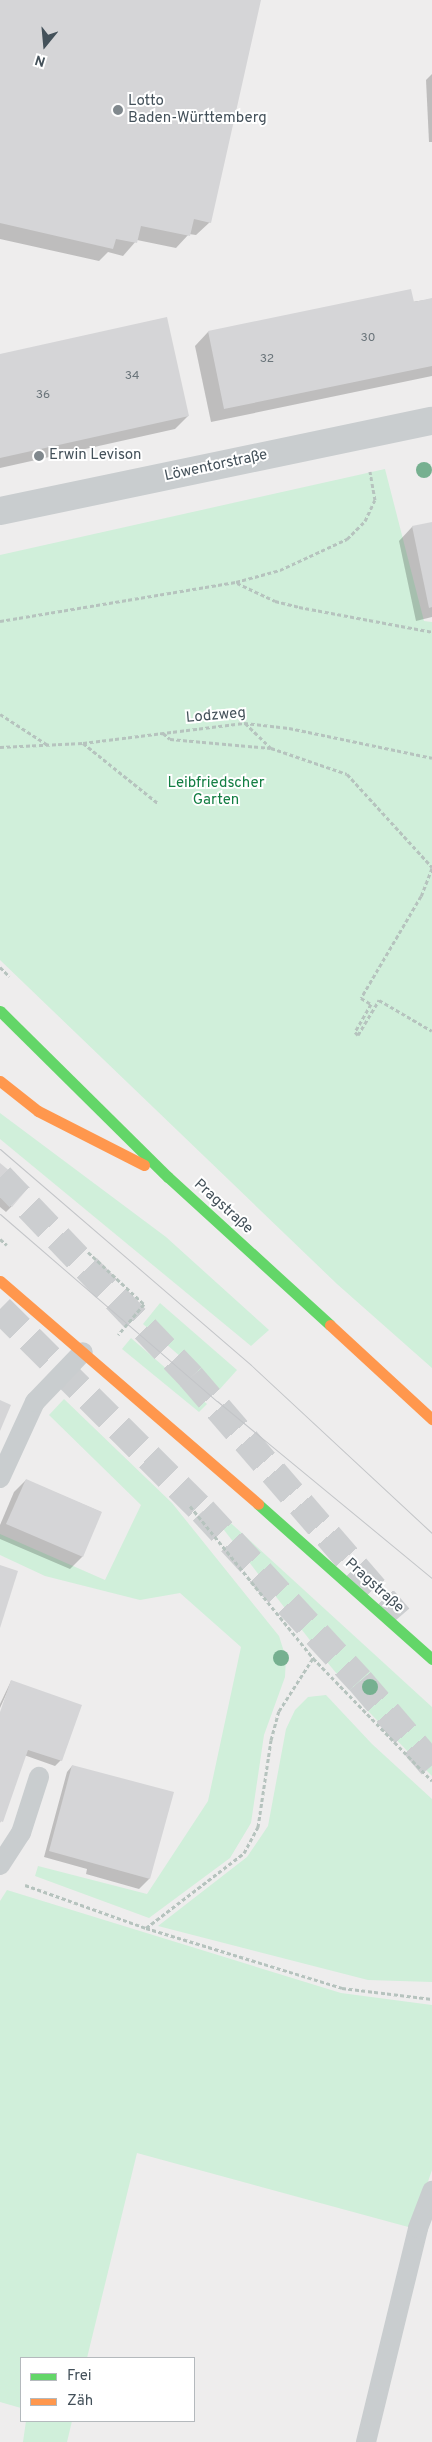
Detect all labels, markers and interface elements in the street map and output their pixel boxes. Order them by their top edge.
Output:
north arrow [20,20,70,70]
text: N [33,50,48,69]
place label: Lotto Baden-Württemberg [128,92,267,127]
marker: Lotto Baden-Württemberg [112,104,124,116]
house number: 30 [361,332,375,346]
house number: 32 [260,353,274,367]
house number: 34 [125,370,139,384]
house number: 36 [36,389,50,403]
street label: Löwentorstraße [163,446,269,486]
place label: Erwin Levison [49,447,142,465]
marker: Erwin Levison [33,450,45,462]
street label: Lodzweg [185,704,247,728]
park label: Leibfriedscher Garten [167,774,265,809]
street label: Pragstraße [190,1176,256,1238]
street label: Pragstraße [341,1555,407,1617]
legend [20,2357,195,2422]
text: Frei [67,2367,92,2386]
text: Zäh [67,2392,93,2411]

